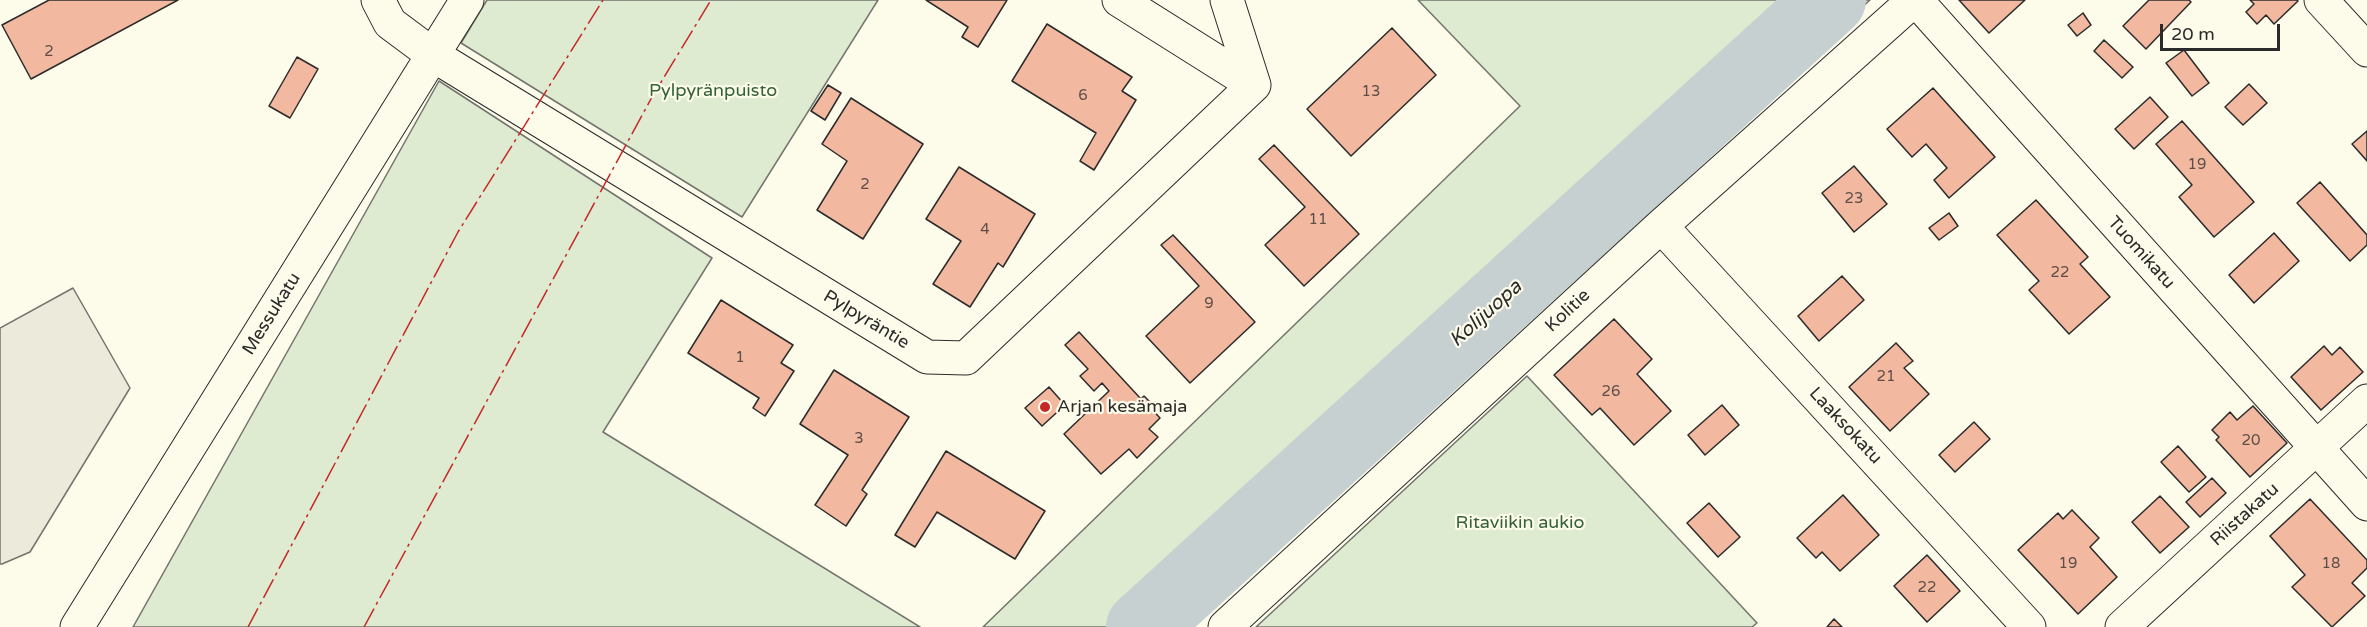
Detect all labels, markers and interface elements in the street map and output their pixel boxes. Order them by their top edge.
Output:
scale bar [2163,12,2283,50]
text: 20 m [2171,23,2215,45]
house number: 2 [44,43,54,61]
park label: Pylpyränpuisto [649,80,777,102]
house number: 13 [1362,83,1380,101]
house number: 6 [1078,87,1088,105]
house number: 19 [2188,156,2206,174]
house number: 2 [860,176,870,194]
house number: 23 [1845,190,1863,208]
house number: 11 [1309,211,1327,229]
street label: Tuomikatu [2103,212,2179,294]
house number: 4 [980,221,990,239]
house number: 22 [2051,264,2069,282]
street label: Messukatu [238,269,306,359]
water label: Kolijuopa [1445,275,1527,353]
street label: Kolitie [1541,285,1595,337]
street label: Pylpyräntie [819,286,913,354]
house number: 9 [1204,295,1214,313]
house number: 1 [735,349,745,367]
house number: 21 [1877,368,1895,386]
house number: 26 [1602,383,1620,401]
street label: Laaksokatu [1804,383,1886,469]
place label: Arjan kesämaja [1057,396,1187,418]
marker: Arjan kesämaja [1038,400,1052,414]
house number: 3 [854,430,864,448]
house number: 20 [2242,432,2260,450]
street label: Riistakatu [2206,479,2284,551]
park label: Ritaviikin aukio [1456,512,1584,534]
house number: 19 [2059,555,2077,573]
house number: 18 [2322,555,2340,573]
house number: 22 [1918,579,1936,597]

